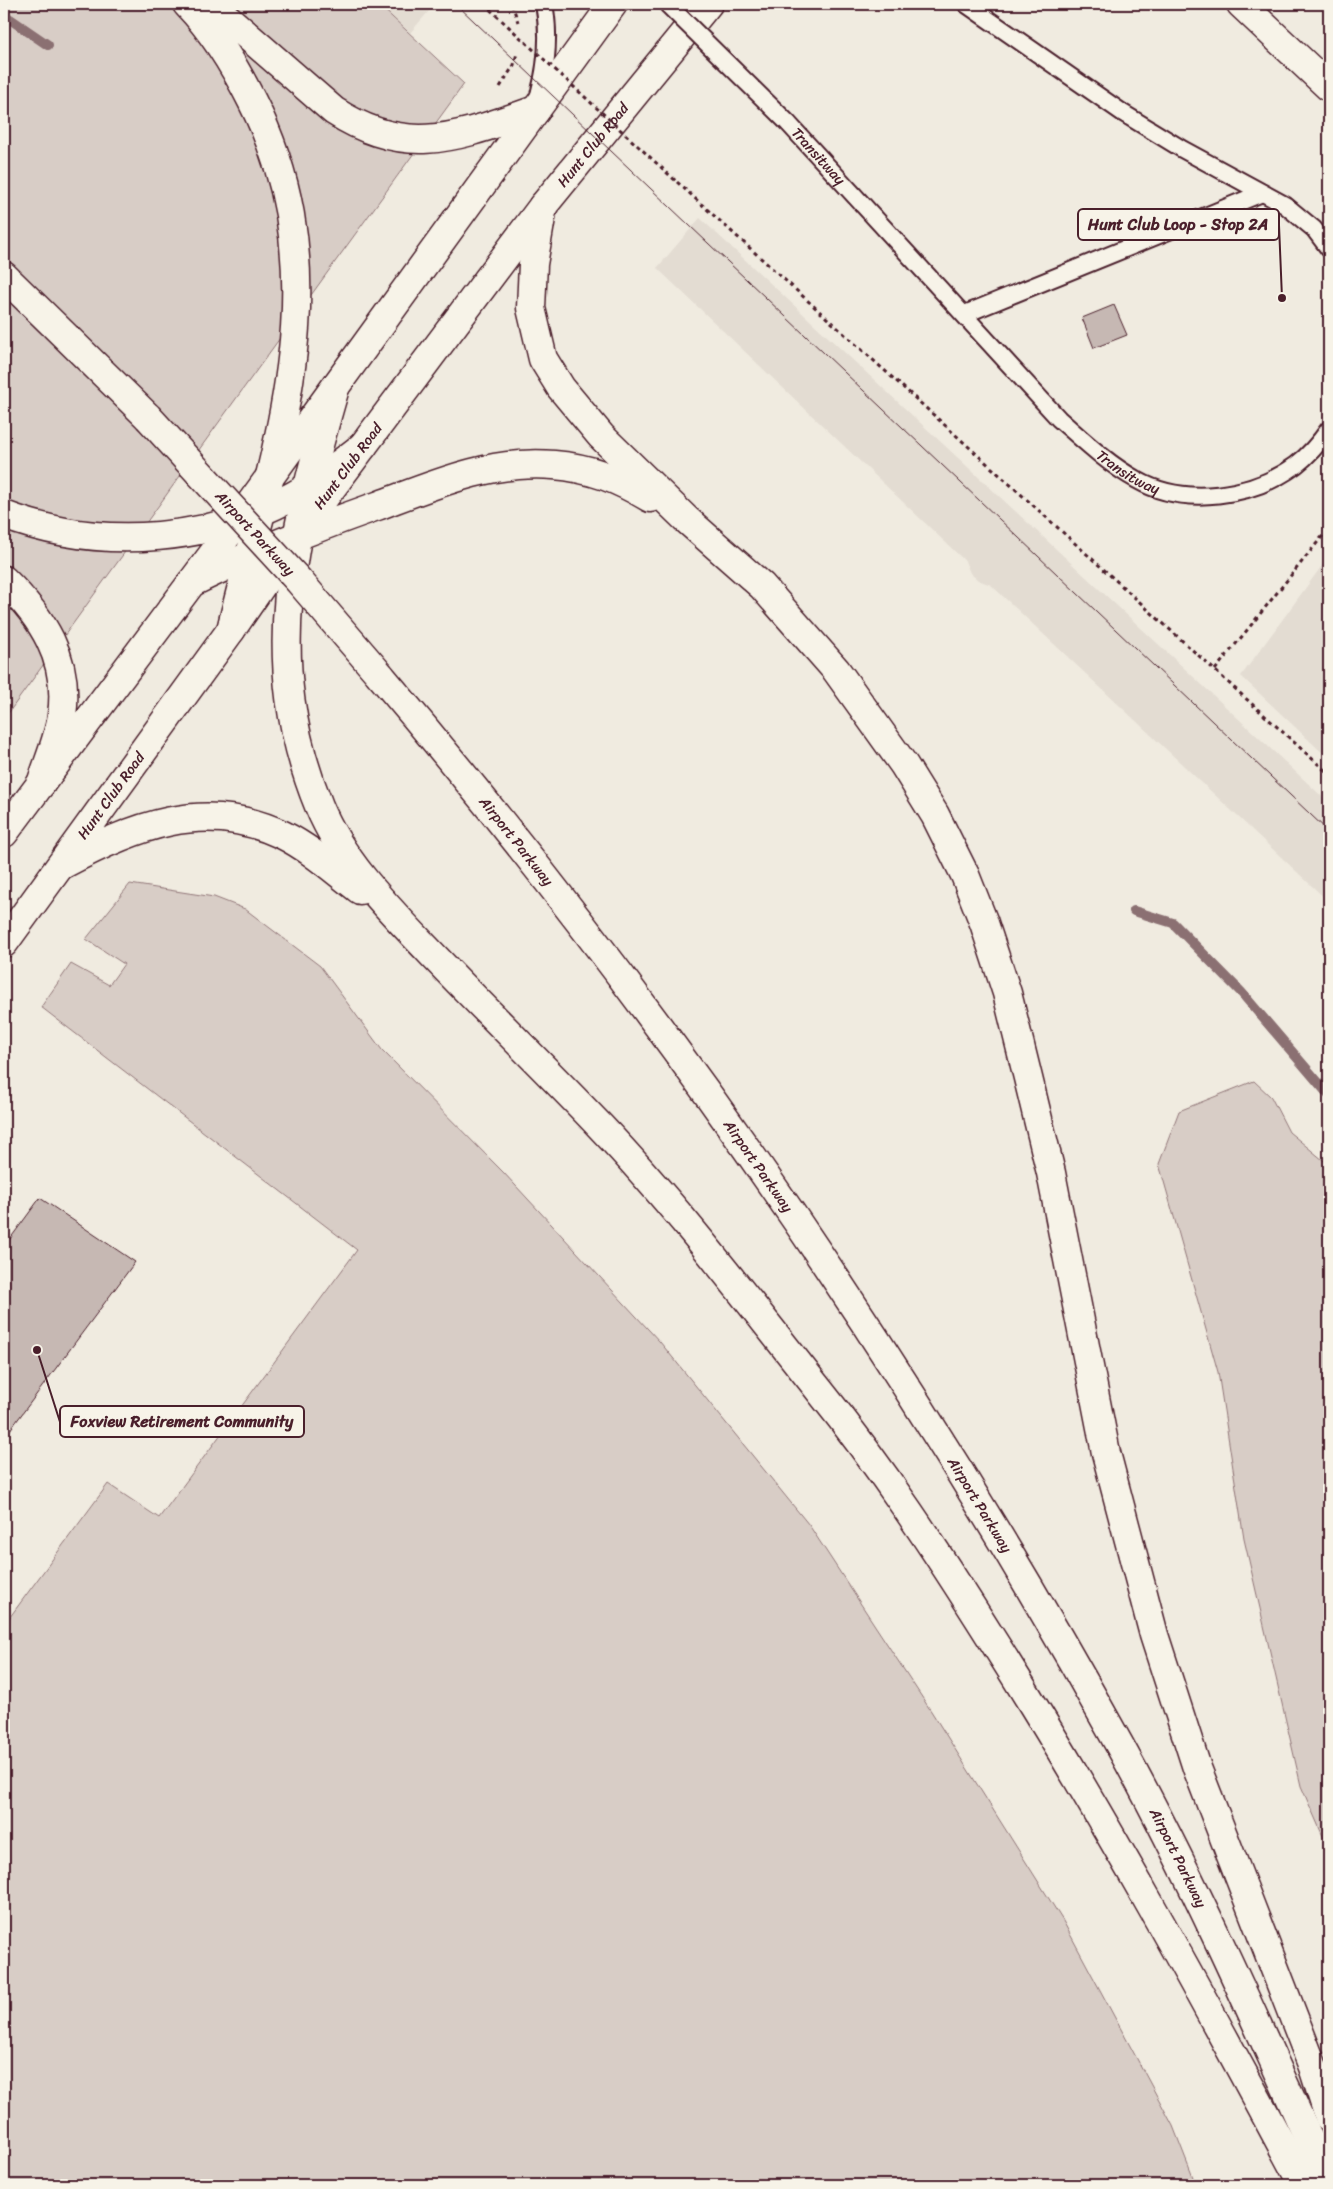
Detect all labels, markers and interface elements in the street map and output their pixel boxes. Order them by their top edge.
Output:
street label: Hunt Club Road [550,96,636,193]
street label: Transitway [785,121,852,191]
callout: Hunt Club Loop - Stop 2A [1078,209,1279,240]
text: Hunt Club Loop - Stop 2A [1087,210,1268,239]
street label: Hunt Club Road [307,416,390,515]
street label: Transitway [1090,443,1164,502]
street label: Airport Parkway [208,484,302,582]
street label: Hunt Club Road [70,745,152,845]
street label: Airport Parkway [472,790,560,892]
street label: Airport Parkway [716,1113,800,1218]
callout: Foxview Retirement Community [60,1406,304,1437]
text: Foxview Retirement Community [70,1407,294,1436]
street label: Airport Parkway [940,1451,1019,1558]
street label: Airport Parkway [1142,1802,1214,1912]

